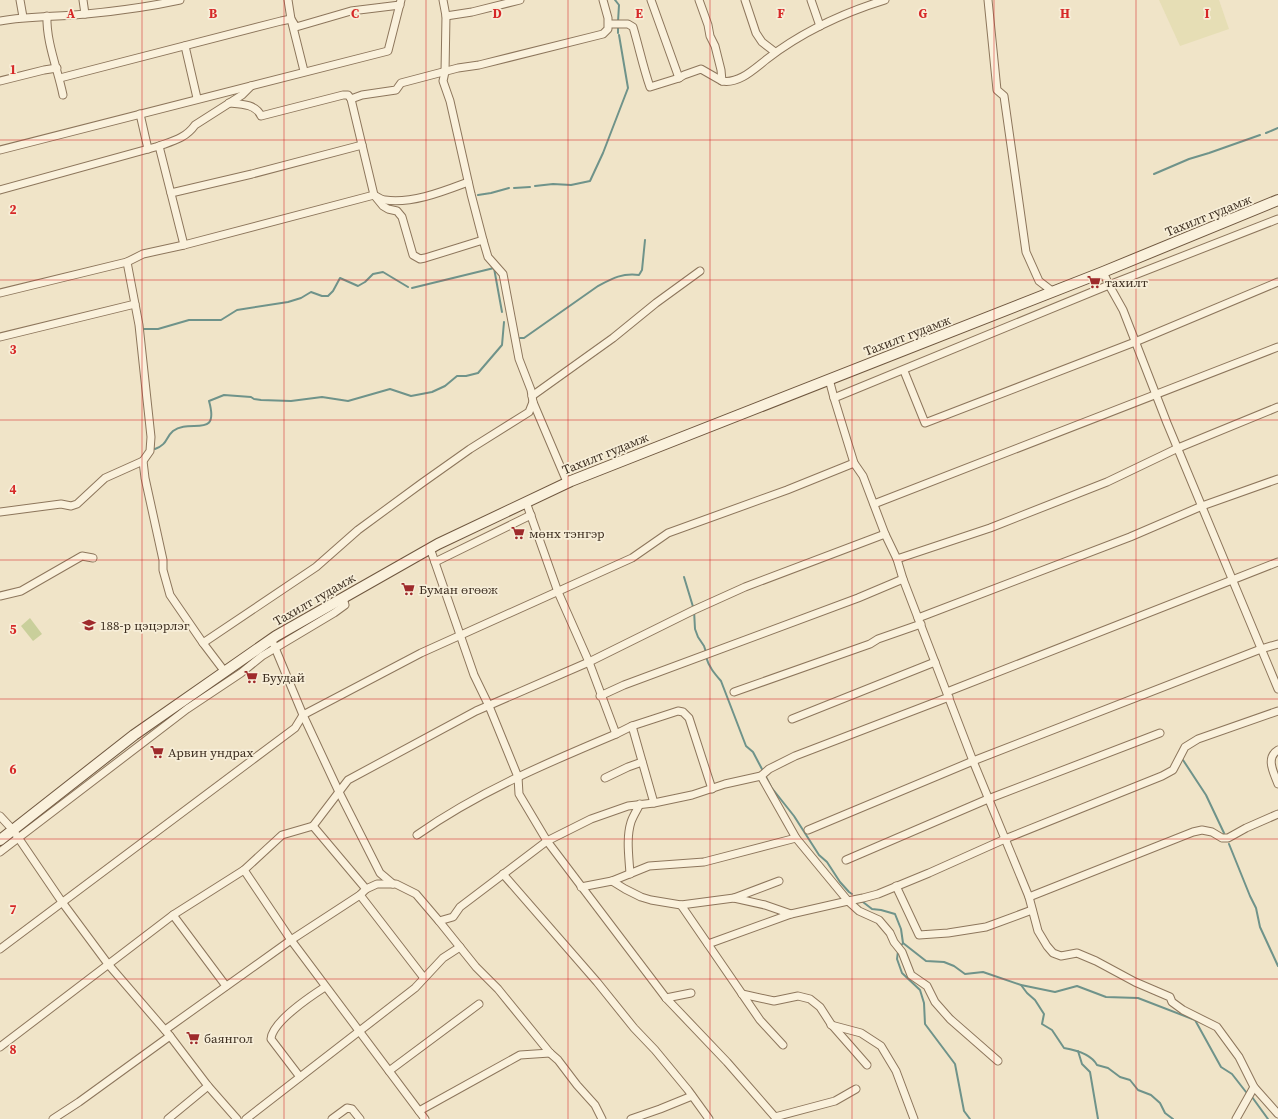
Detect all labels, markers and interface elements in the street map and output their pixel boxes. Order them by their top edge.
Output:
text: A [67,5,76,22]
text: B [209,5,218,22]
text: C [351,5,359,22]
text: D [492,5,502,22]
text: E [635,5,643,22]
text: F [777,5,785,22]
text: G [919,5,928,22]
text: H [1060,5,1070,22]
text: I [1204,5,1210,22]
text: 1 [9,61,17,78]
street label: Тахилт гудамж [1163,190,1254,241]
text: 2 [9,201,17,218]
supermarket icon: тахилт [1086,274,1102,290]
place label: тахилт [1105,274,1148,291]
street label: Тахилт гудамж [861,311,953,360]
text: 3 [9,341,17,358]
street label: Тахилт гудамж [560,428,651,479]
text: 4 [9,481,17,498]
supermarket icon: мөнх тэнгэр [510,525,526,541]
place label: мөнх тэнгэр [529,525,605,542]
street label: Тахилт гудамж [270,569,358,630]
supermarket icon: Буман өгөөж [400,581,416,597]
place label: Буман өгөөж [419,581,498,598]
school or university icon: 188-р цэцэрлэг [81,617,97,633]
place label: 188-р цэцэрлэг [100,617,190,634]
text: 5 [9,621,17,638]
supermarket icon: Буудай [243,669,259,685]
place label: Буудай [262,669,305,686]
supermarket icon: Арвин ундрах [149,744,165,760]
place label: Арвин ундрах [168,744,253,761]
text: 6 [9,761,17,778]
text: 7 [9,901,17,918]
supermarket icon: баянгол [185,1030,201,1046]
place label: баянгол [204,1030,253,1047]
text: 8 [9,1041,17,1058]

